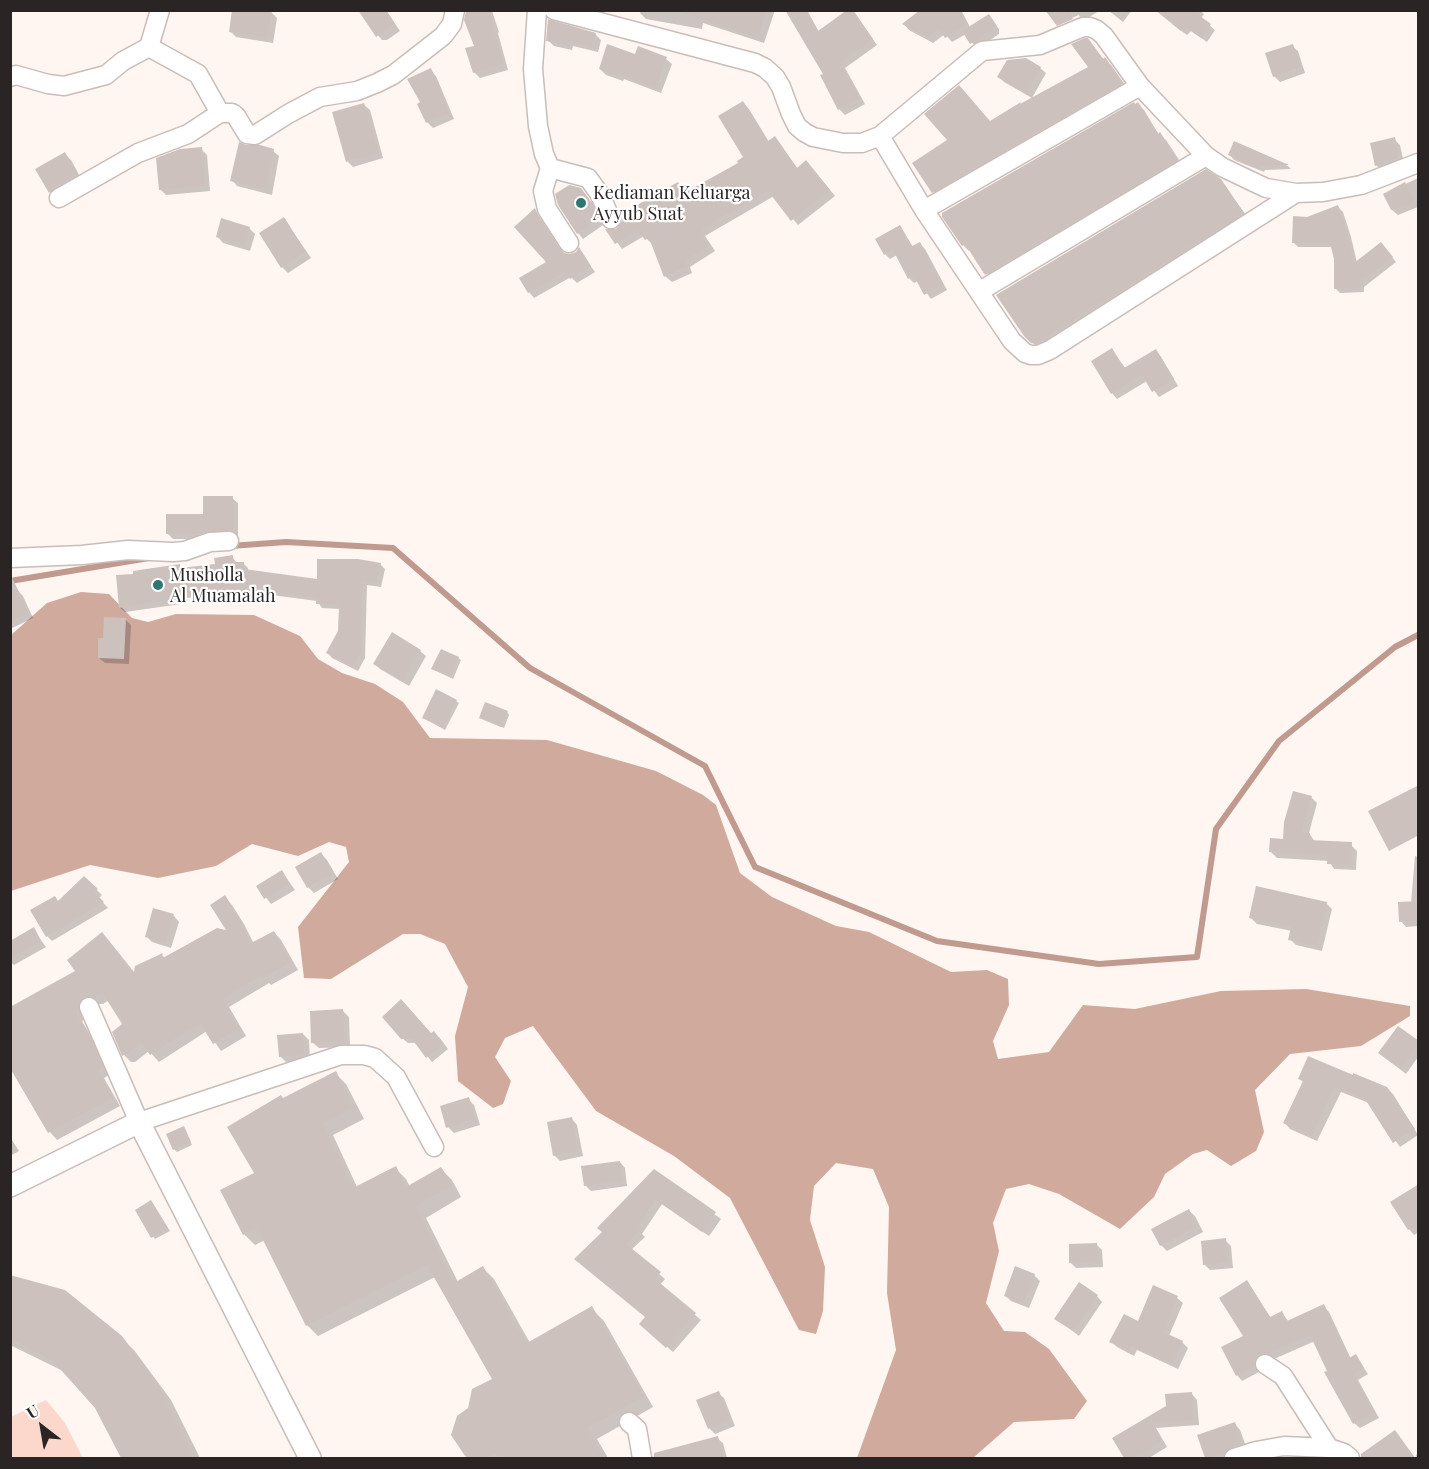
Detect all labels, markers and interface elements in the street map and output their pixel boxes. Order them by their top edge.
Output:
place label: Kediaman Keluarga Ayyub Suat [593,182,751,224]
marker: Kediaman Keluarga Ayyub Suat [574,196,588,210]
place label: Musholla Al Muamalah [170,564,276,606]
marker: Musholla Al Muamalah [151,578,165,592]
north arrow [12,1397,72,1457]
text: U [22,1399,43,1423]

